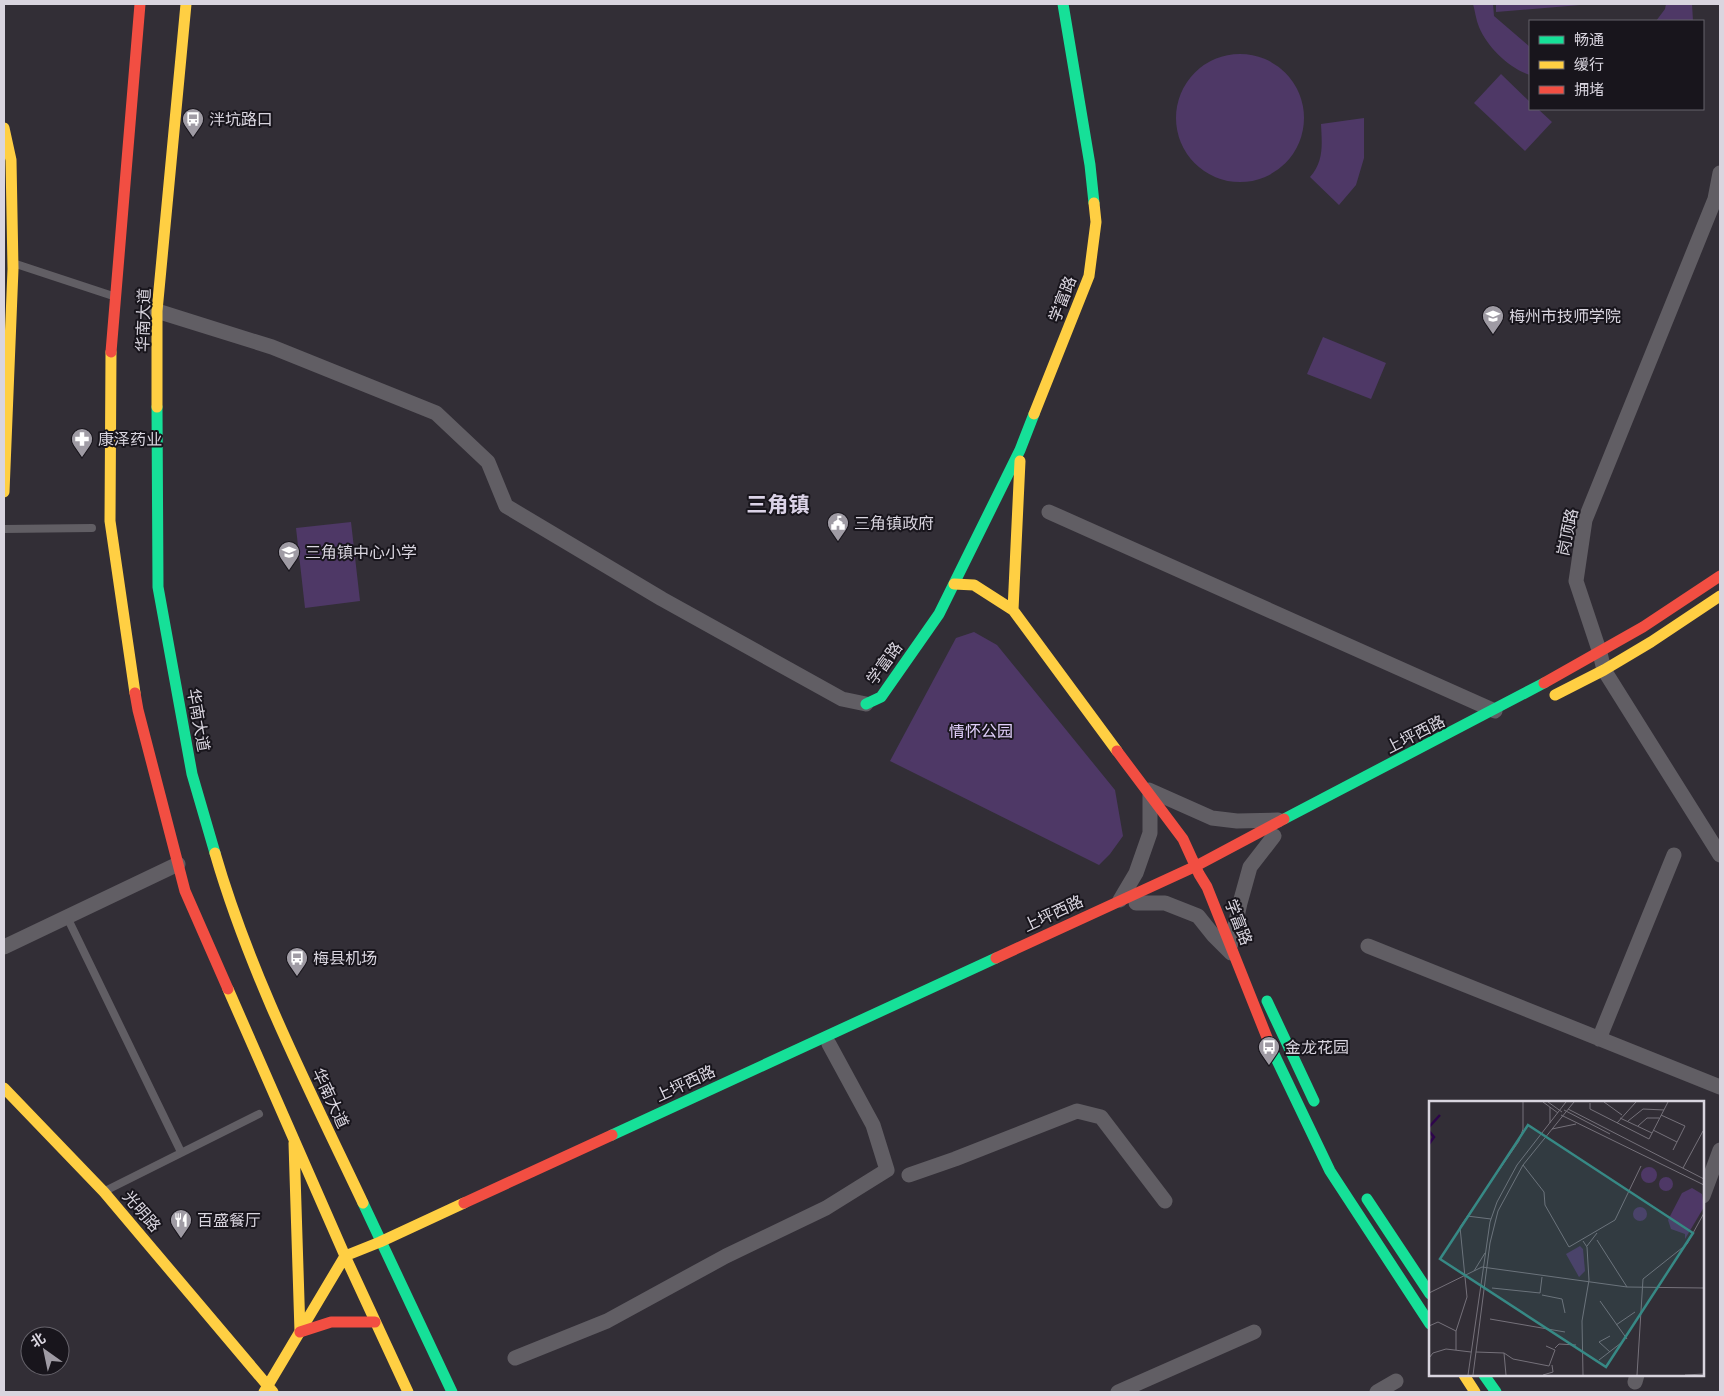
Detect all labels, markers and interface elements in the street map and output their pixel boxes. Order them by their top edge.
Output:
legend [1529,20,1704,110]
text: 畅通 [1574,29,1604,50]
text: 缓行 [1574,54,1604,75]
text: 拥堵 [1574,79,1604,100]
bus stop icon: 泮坑路口 [181,107,205,138]
place label: 泮坑路口 [209,108,273,130]
street label: 学富路 [1043,273,1081,325]
street label: 华南大道 [131,288,155,352]
school or university icon: 梅州市技师学院 [1481,304,1505,335]
place label: 梅州市技师学院 [1509,305,1621,327]
pharmacy icon: 康泽药业 [70,427,94,458]
place label: 康泽药业 [98,428,162,450]
district label: 三角镇 [747,490,810,519]
street label: 岗顶路 [1551,506,1583,558]
public building icon: 三角镇政府 [826,511,850,542]
place label: 三角镇政府 [854,512,934,534]
school or university icon: 三角镇中心小学 [277,540,301,571]
place label: 三角镇中心小学 [305,541,417,563]
street label: 学富路 [861,637,907,689]
street label: 华南大道 [183,687,215,753]
street label: 上坪西路 [1381,710,1449,758]
park label: 情怀公园 [949,720,1013,742]
street label: 上坪西路 [1019,890,1087,936]
street label: 学富路 [1220,896,1258,948]
bus stop icon: 梅县机场 [285,946,309,977]
place label: 梅县机场 [313,947,377,969]
bus stop icon: 金龙花园 [1257,1035,1281,1066]
place label: 金龙花园 [1285,1036,1349,1058]
street label: 上坪西路 [651,1060,719,1106]
street label: 华南大道 [308,1064,354,1132]
inset map [1429,1101,1704,1376]
street label: 光明路 [118,1186,166,1236]
restaurant icon: 百盛餐厅 [169,1208,193,1239]
place label: 百盛餐厅 [197,1209,261,1231]
north arrow [20,1326,70,1376]
text: 北 [27,1329,49,1351]

